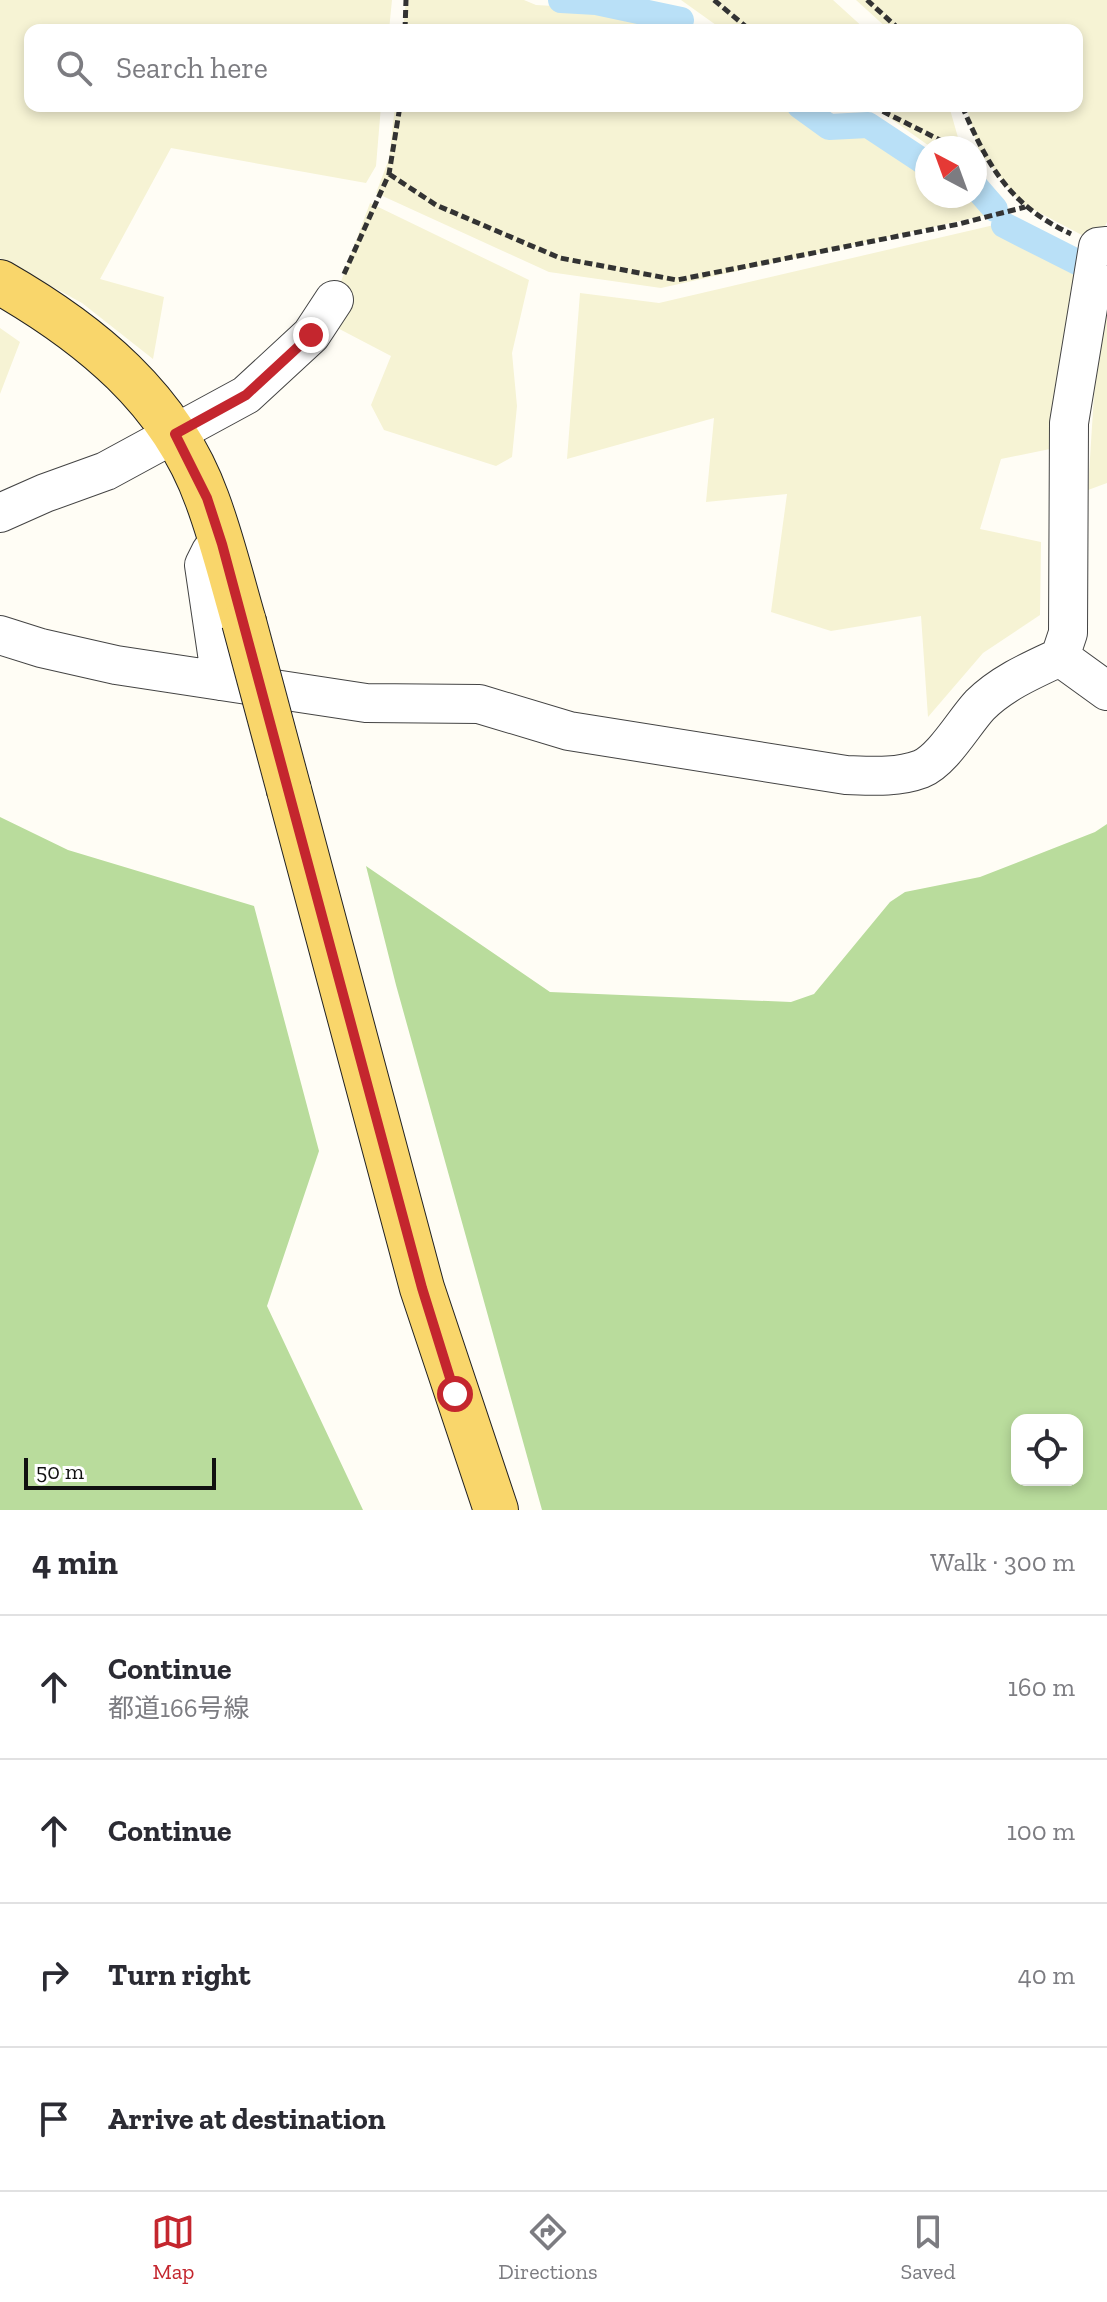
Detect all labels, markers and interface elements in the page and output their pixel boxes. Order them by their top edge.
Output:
search box [24,24,1083,112]
icon: search [52,46,96,90]
text: Search here [116,50,268,86]
north arrow [915,136,987,208]
route end [293,317,329,353]
route start [437,1376,473,1412]
map controls [1011,1414,1083,1486]
button: locate [1011,1414,1083,1486]
scale bar [24,1454,216,1490]
text: 50 m [36,1458,84,1485]
text: 4 min [32,1542,118,1583]
text: Walk · 300 m [930,1546,1075,1578]
text: Continue [108,1651,232,1687]
icon: ahead [32,1665,76,1709]
text: 160 m [1008,1671,1075,1703]
text: 都道166号線 [108,1692,250,1724]
icon: ahead [32,1809,76,1853]
text: Continue [108,1813,232,1849]
text: 100 m [1007,1815,1075,1847]
icon: right [32,1953,76,1997]
text: Turn right [108,1957,250,1993]
text: 40 m [1018,1959,1075,1991]
icon: arrive [32,2097,76,2141]
text: Arrive at destination [108,2101,385,2137]
tab: Map [151,2210,195,2285]
tab: Directions [498,2210,598,2285]
tab: Saved [900,2210,956,2285]

